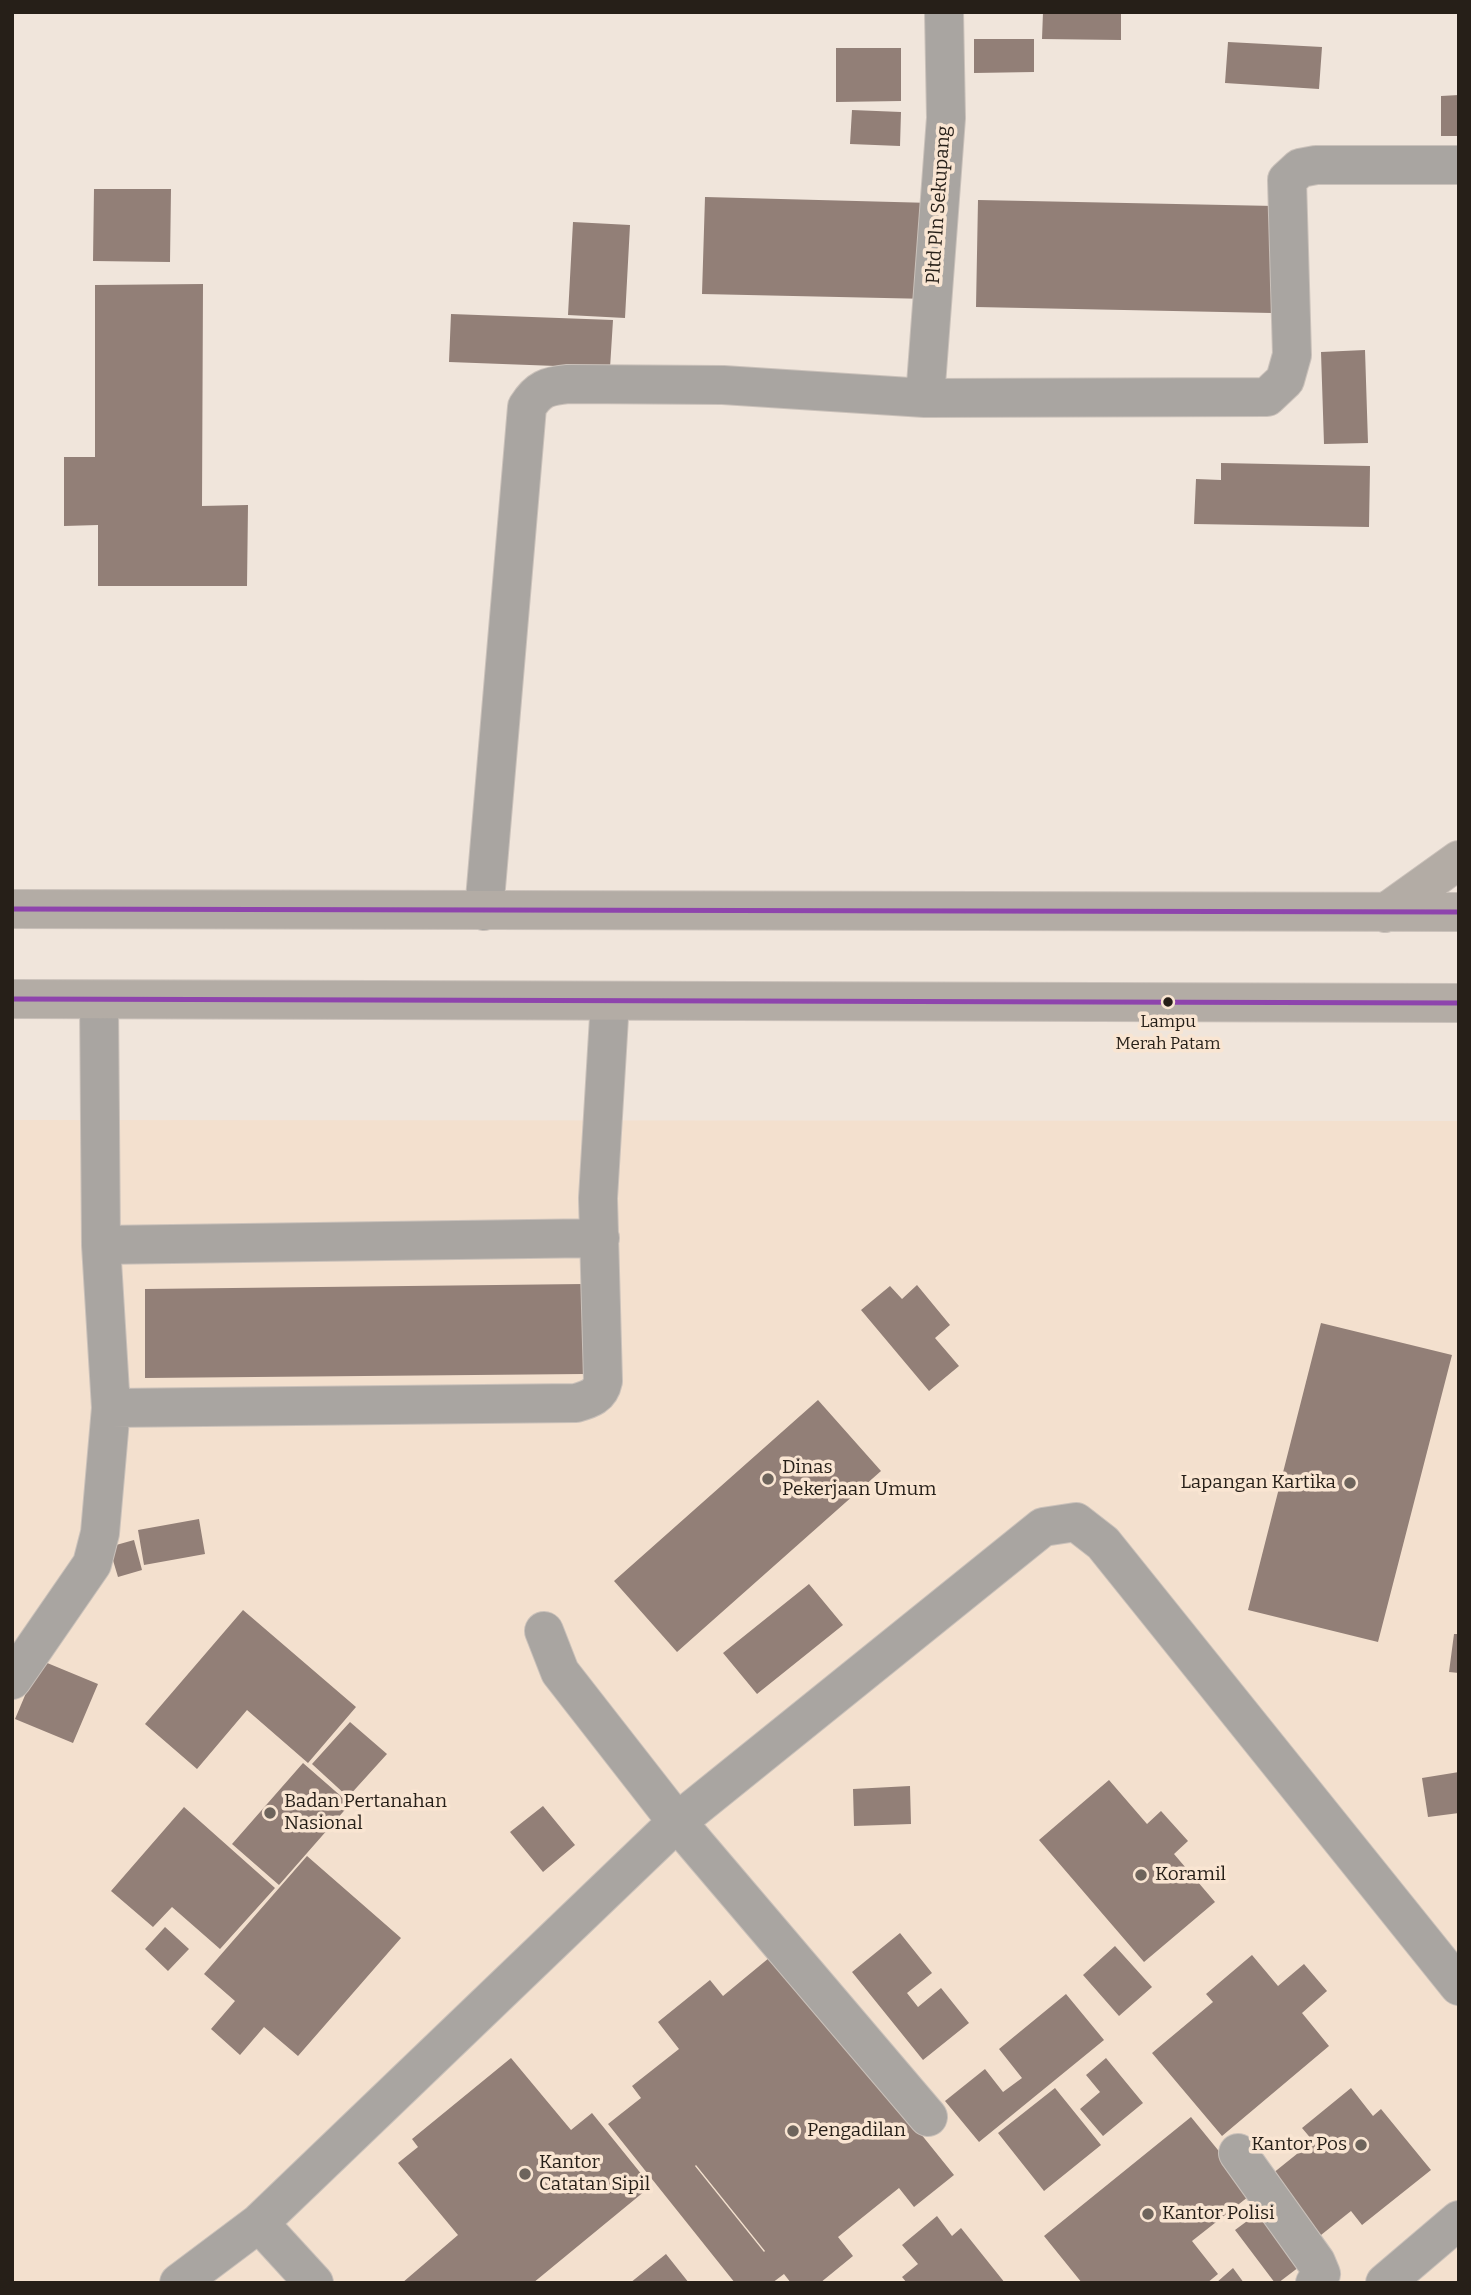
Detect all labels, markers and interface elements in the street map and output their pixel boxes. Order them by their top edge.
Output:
street label: Pltd Pln Sekupang [922,125,956,285]
marker: Lampu Merah Patam [1161,995,1175,1009]
place label: Lampu Merah Patam [1116,1012,1220,1052]
place label: Dinas Pekerjaan Umum [782,1457,936,1501]
marker: Dinas Pekerjaan Umum [760,1471,776,1487]
place label: Lapangan Kartika [1180,1472,1336,1494]
marker: Lapangan Kartika [1342,1475,1358,1491]
place label: Badan Pertanahan Nasional [284,1791,447,1835]
marker: Badan Pertanahan Nasional [262,1805,278,1821]
place label: Koramil [1155,1864,1226,1886]
marker: Koramil [1133,1867,1149,1883]
place label: Pengadilan [807,2120,906,2142]
marker: Pengadilan [785,2123,801,2139]
place label: Kantor Pos [1251,2134,1347,2156]
marker: Kantor Pos [1353,2137,1369,2153]
place label: Kantor Catatan Sipil [539,2152,650,2196]
marker: Kantor Catatan Sipil [517,2166,533,2182]
place label: Kantor Polisi [1162,2203,1275,2225]
marker: Kantor Polisi [1140,2206,1156,2222]

